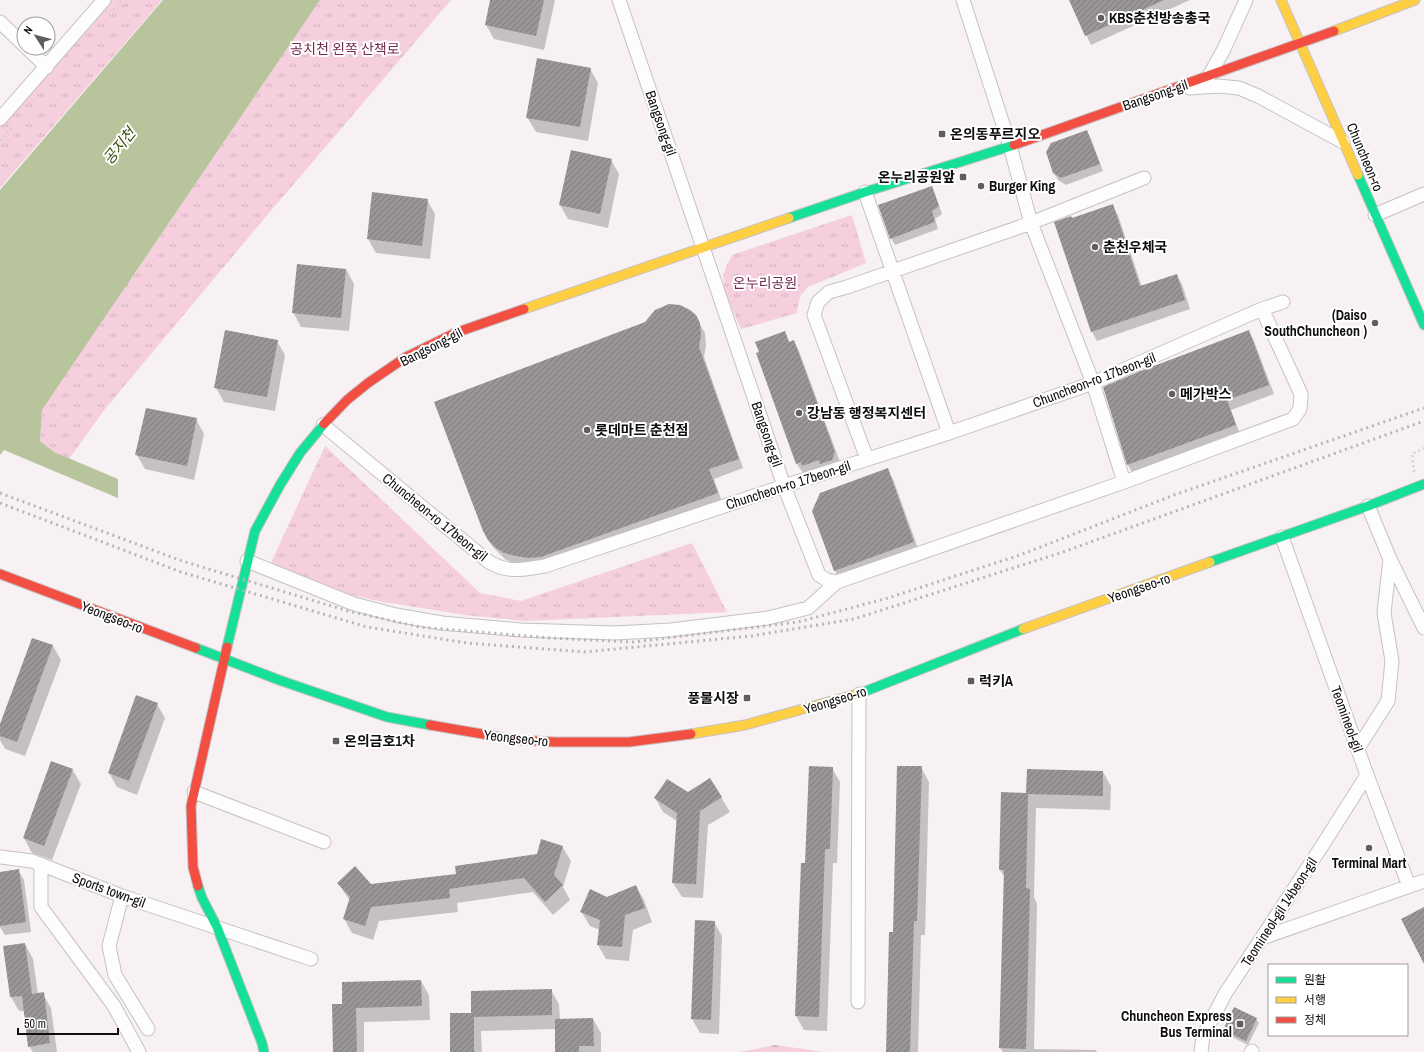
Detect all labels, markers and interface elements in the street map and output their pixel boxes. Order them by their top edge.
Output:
place label: KBS춘천방송총국 [1109,9,1211,27]
marker: KBS춘천방송총국 [1096,13,1106,23]
north arrow [16,16,56,56]
text: N [20,23,35,37]
park label: 공치천 왼쪽 산책로 [290,40,400,58]
street label: Bangsong-gil [1120,75,1190,115]
street label: Bangsong-gil [641,88,681,158]
street label: Chuncheon-ro [1343,120,1387,194]
water label: 공지천 [98,122,142,169]
place label: 온의동푸르지오 [950,125,1040,143]
marker: 온의동푸르지오 [937,129,947,139]
place label: 온누리공원앞 [878,168,955,186]
marker: 온누리공원앞 [958,172,968,182]
place label: Burger King [989,177,1055,195]
marker: Burger King [976,181,986,191]
place label: 춘천우체국 [1103,238,1168,256]
marker: 춘천우체국 [1090,242,1100,252]
park label: 온누리공원 [733,274,797,292]
place label: (Daiso SouthChuncheon ) [1264,306,1367,340]
marker: (Daiso SouthChuncheon ) [1370,318,1380,328]
street label: Bangsong-gil [397,324,465,370]
street label: Chuncheon-ro 17beon-gil [1030,348,1158,412]
place label: 메가박스 [1180,385,1232,403]
marker: 메가박스 [1167,389,1177,399]
street label: Bangsong-gil [747,399,787,469]
place label: 강남동 행정복지센터 [807,404,926,422]
marker: 강남동 행정복지센터 [794,408,804,418]
place label: 롯데마트 춘천점 [595,421,688,439]
marker: 롯데마트 춘천점 [582,425,592,435]
street label: Chuncheon-ro 17beon-gil [723,456,853,514]
street label: Chuncheon-ro 17beon-gil [379,469,491,565]
street label: Yeongseo-ro [1105,569,1173,607]
street label: Yeongseo-ro [79,597,145,637]
place label: 럭키A [979,672,1014,690]
marker: 럭키A [966,676,976,686]
street label: Yeongseo-ro [801,682,869,718]
street label: Teomineol-gil [1327,684,1367,754]
place label: 풍물시장 [687,689,739,707]
marker: 풍물시장 [742,693,752,703]
street label: Yeongseo-ro [483,726,549,750]
place label: 온의금호1차 [344,732,415,750]
marker: 온의금호1차 [331,736,341,746]
marker: Terminal Mart [1364,843,1374,853]
street label: Teomineol-gil 14beon-gil [1237,854,1321,970]
place label: Terminal Mart [1332,854,1406,872]
street label: Sports town-gil [70,868,148,912]
legend [1268,964,1408,1036]
text: 원활 [1304,972,1326,988]
text: 서행 [1304,992,1326,1008]
place label: Chuncheon Express Bus Terminal [1121,1007,1232,1041]
scale bar [18,1010,118,1036]
text: 정체 [1304,1012,1326,1028]
text: 50 m [24,1016,46,1032]
marker: Chuncheon Express Bus Terminal [1235,1019,1245,1029]

